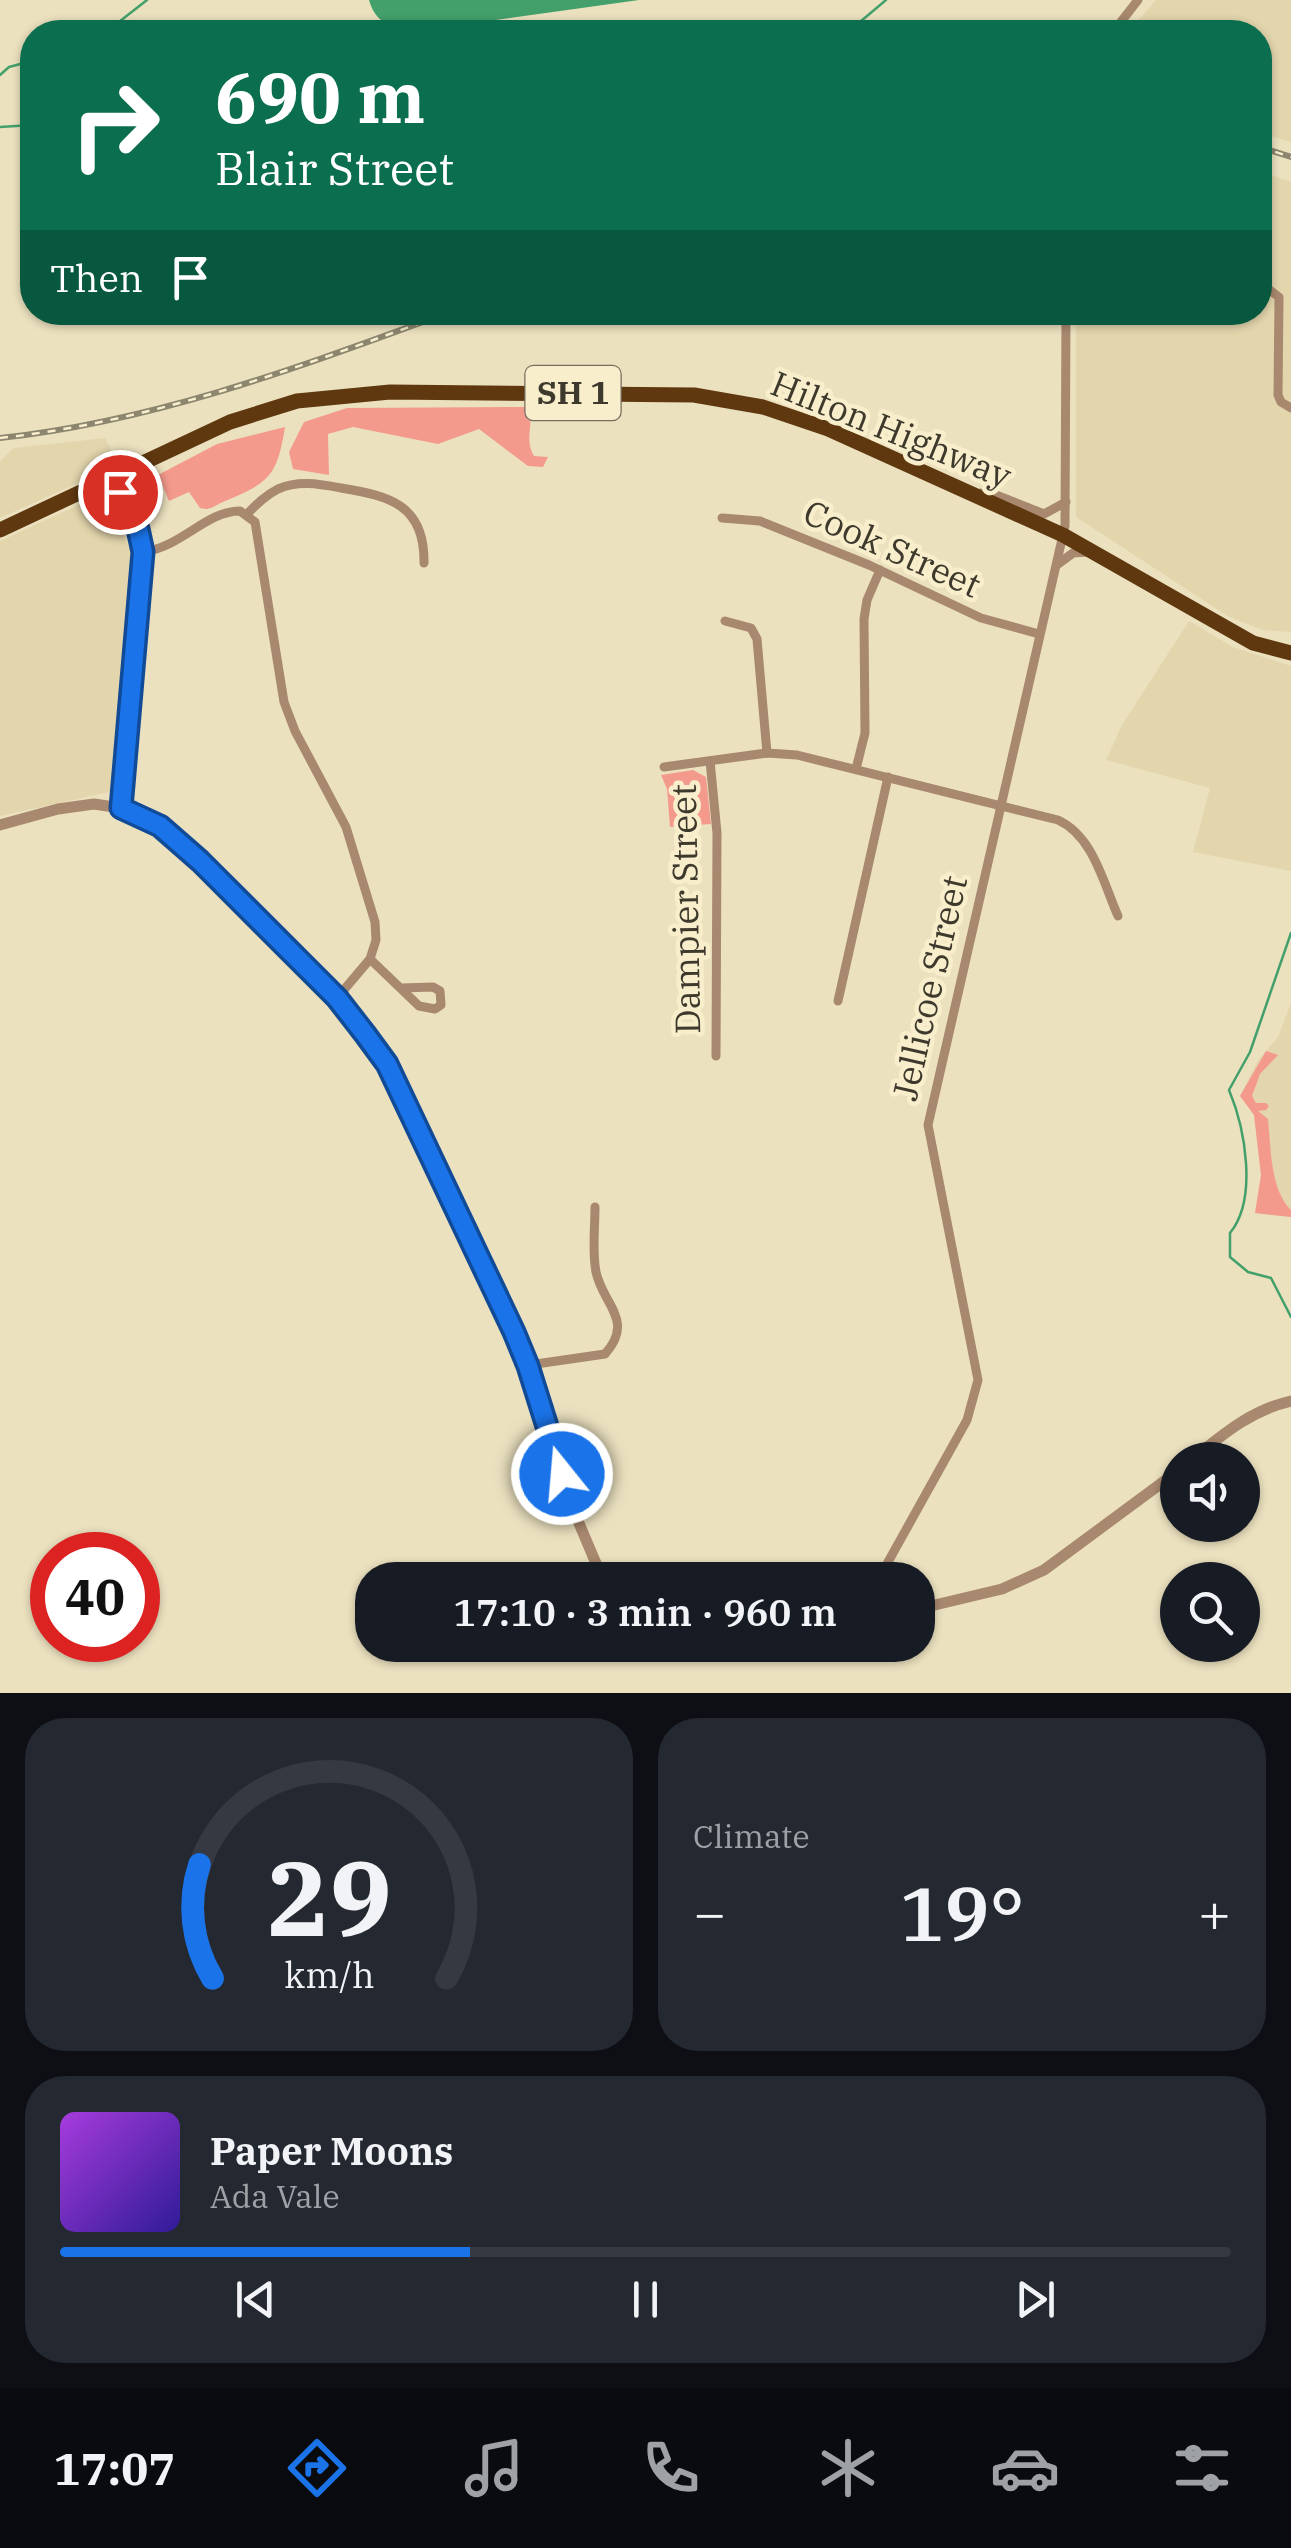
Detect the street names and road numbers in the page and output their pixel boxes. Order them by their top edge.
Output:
street label: Hilton Highway [764,360,1019,498]
road number: SH 1 [526,366,620,420]
street label: Cook Street [797,489,988,608]
street label: Dampier Street [660,783,710,1035]
street label: Jellicoe Street [881,871,977,1105]

